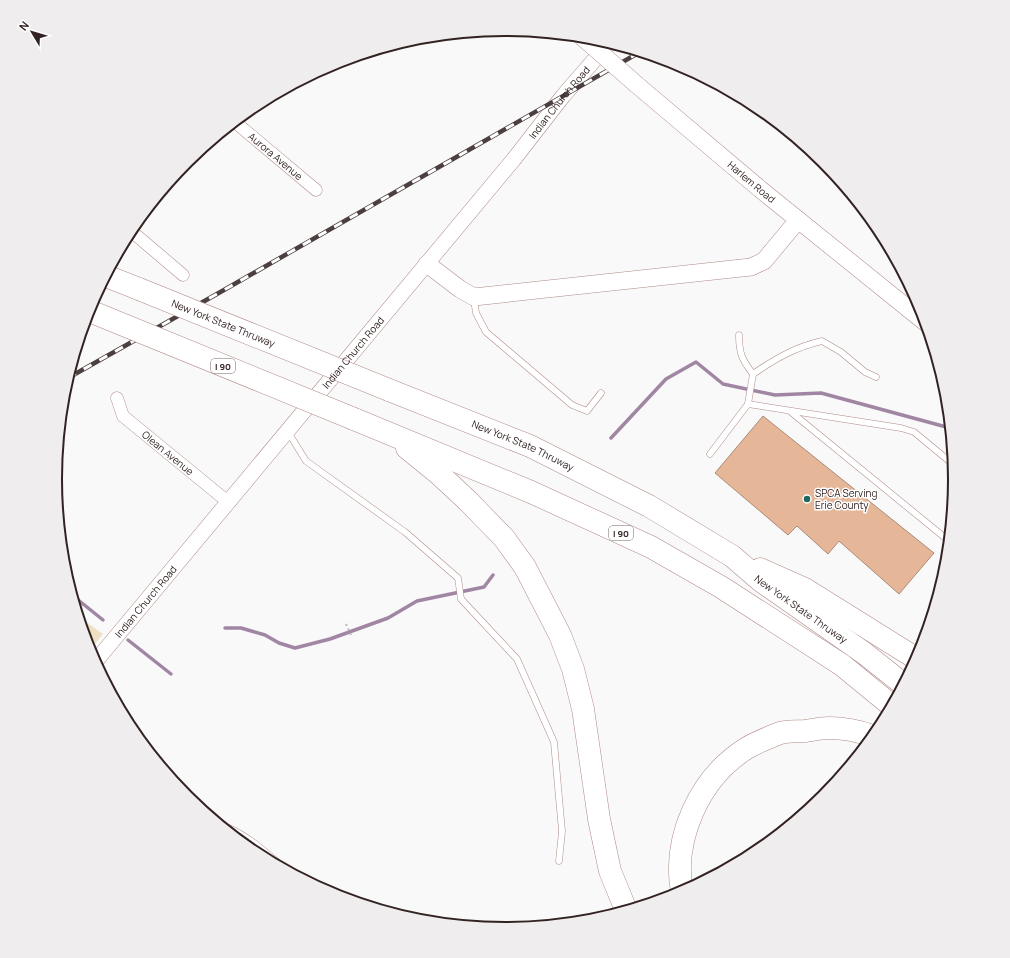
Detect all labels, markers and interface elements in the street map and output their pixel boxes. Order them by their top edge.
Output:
north arrow [12,12,52,52]
text: N [15,18,32,33]
street label: Indian Church Road [525,63,593,142]
street label: Aurora Avenue [245,129,306,183]
street label: Harlem Road [725,158,779,206]
street label: New York State Thruway [170,296,278,351]
street label: Indian Church Road [319,313,387,391]
road number: I 90 [211,359,235,373]
street label: New York State Thruway [470,417,577,474]
street label: Olean Avenue [139,427,197,478]
place label: SPCA Serving Erie County [815,486,877,512]
marker: SPCA Serving Erie County [802,494,812,504]
road number: I 90 [609,526,633,540]
street label: Indian Church Road [111,562,180,640]
street label: New York State Thruway [752,572,851,647]

